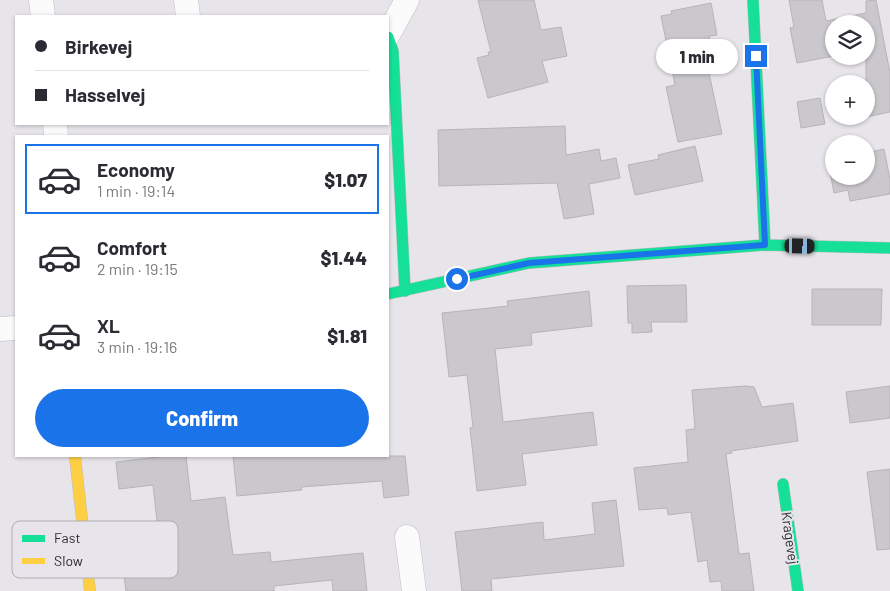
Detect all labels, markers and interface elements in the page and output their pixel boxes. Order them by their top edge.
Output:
map controls [825,15,875,185]
button: layers [825,15,875,65]
text: Birkevej [65,35,132,58]
callout: 1 min [656,38,738,74]
route end [745,45,767,67]
text: 1 min [679,47,715,66]
button: + [825,75,875,125]
text: Hasselvej [65,83,145,106]
button: − [825,135,875,185]
icon: car [37,157,82,202]
text: Economy [97,158,175,181]
text: $1.07 [324,168,367,191]
text: 1 min · 19:14 [97,181,175,200]
icon: car [37,235,82,280]
text: Comfort [97,236,167,259]
car [784,238,815,254]
text: $1.44 [321,246,367,269]
text: 2 min · 19:15 [97,259,178,278]
route start [446,268,468,290]
icon: car [37,313,82,358]
text: XL [97,314,120,337]
text: $1.81 [327,324,367,347]
text: 3 min · 19:16 [97,337,177,356]
button: Confirm [35,389,369,447]
street label: Kragevej [778,511,803,565]
legend [12,521,178,578]
text: Fast [54,529,80,546]
text: Slow [54,552,83,569]

